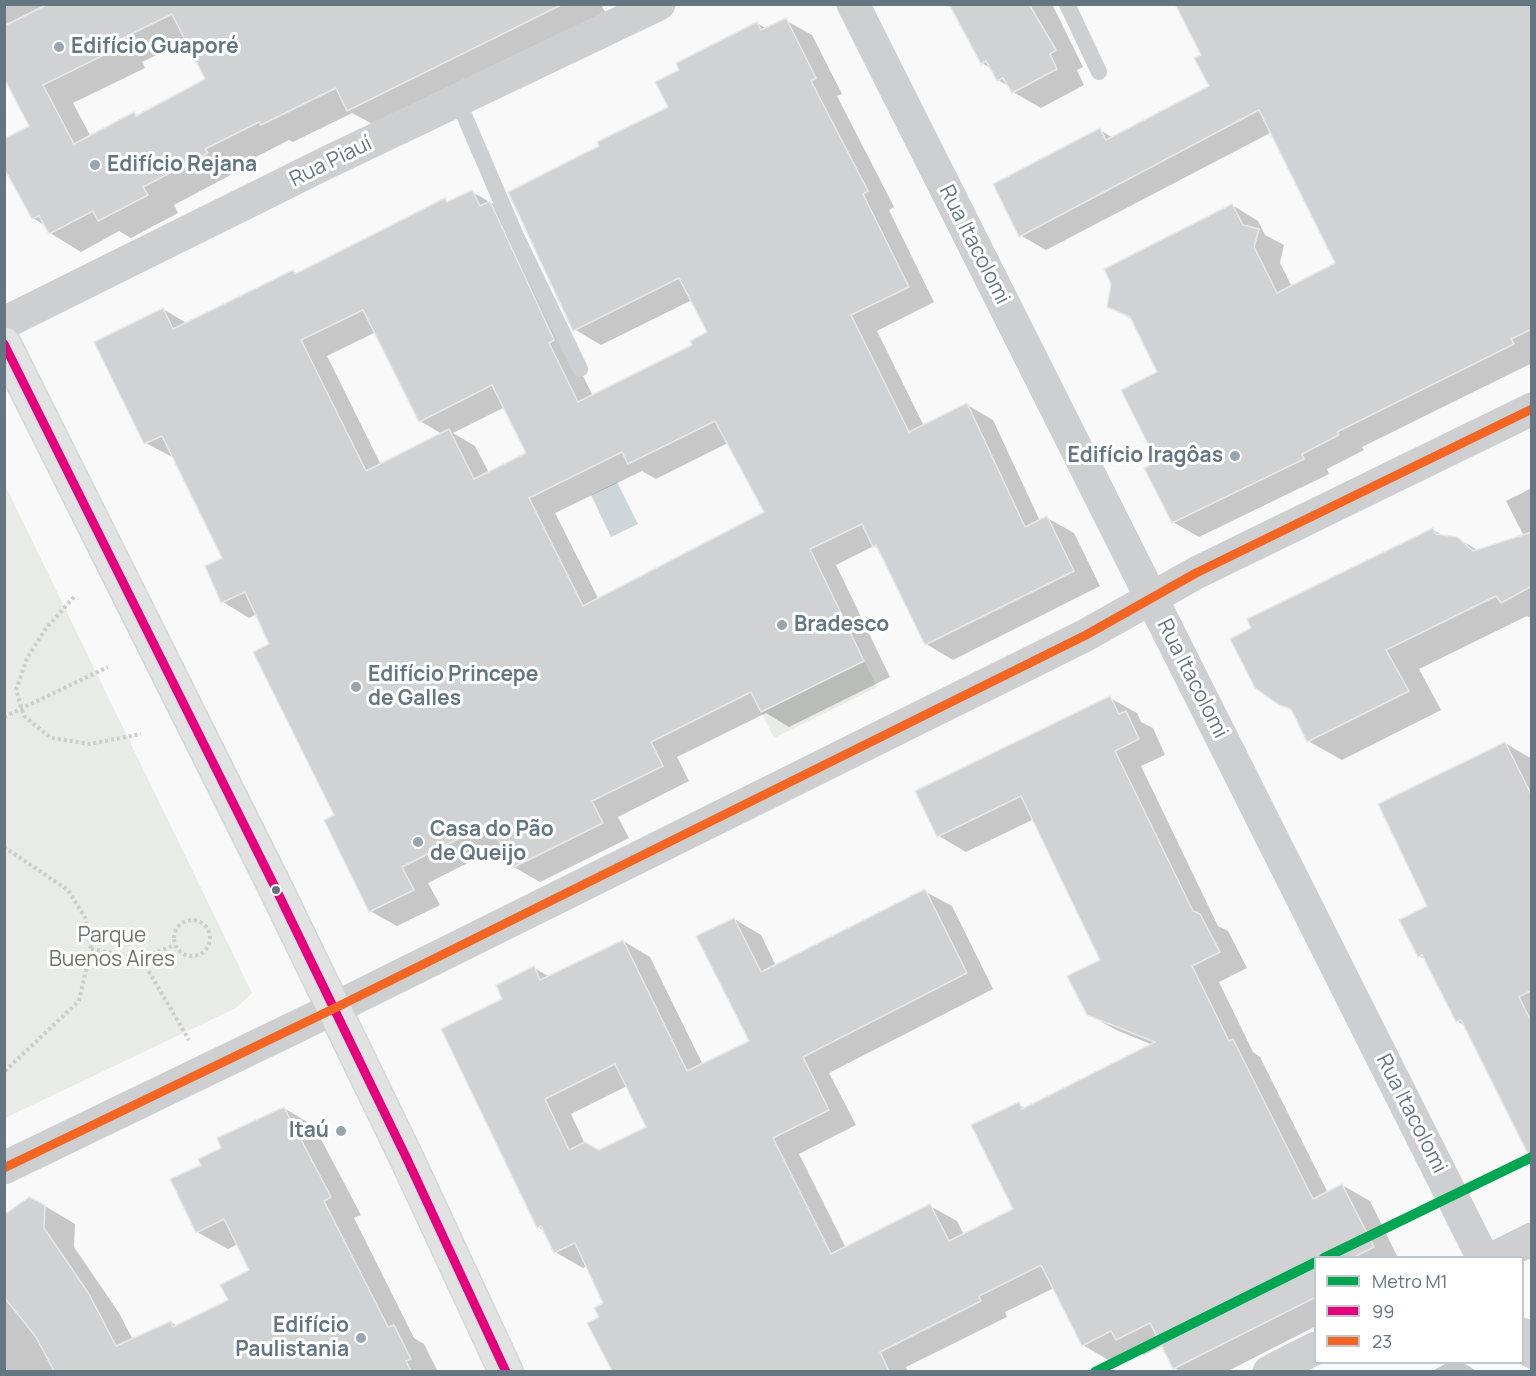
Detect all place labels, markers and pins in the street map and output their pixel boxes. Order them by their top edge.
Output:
place label: Edifício Guaporé [71,34,239,60]
marker: Edifício Guaporé [52,40,66,54]
place label: Edifício Rejana [107,152,257,178]
marker: Edifício Rejana [88,158,102,172]
place label: Edifício Iragôas [1067,443,1223,469]
marker: Edifício Iragôas [1228,449,1242,463]
place label: Bradesco [794,612,889,638]
marker: Bradesco [775,618,789,632]
place label: Edifício Princepe de Galles [368,662,538,712]
marker: Edifício Princepe de Galles [349,680,363,694]
place label: Casa do Pão de Queijo [430,817,554,867]
marker: Casa do Pão de Queijo [411,835,425,849]
unlabelled marker [270,884,282,896]
place label: Itaú [289,1118,329,1144]
marker: Itaú [334,1124,348,1138]
place label: Edifício Paulistania [235,1313,349,1363]
marker: Edifício Paulistania [354,1331,368,1345]

